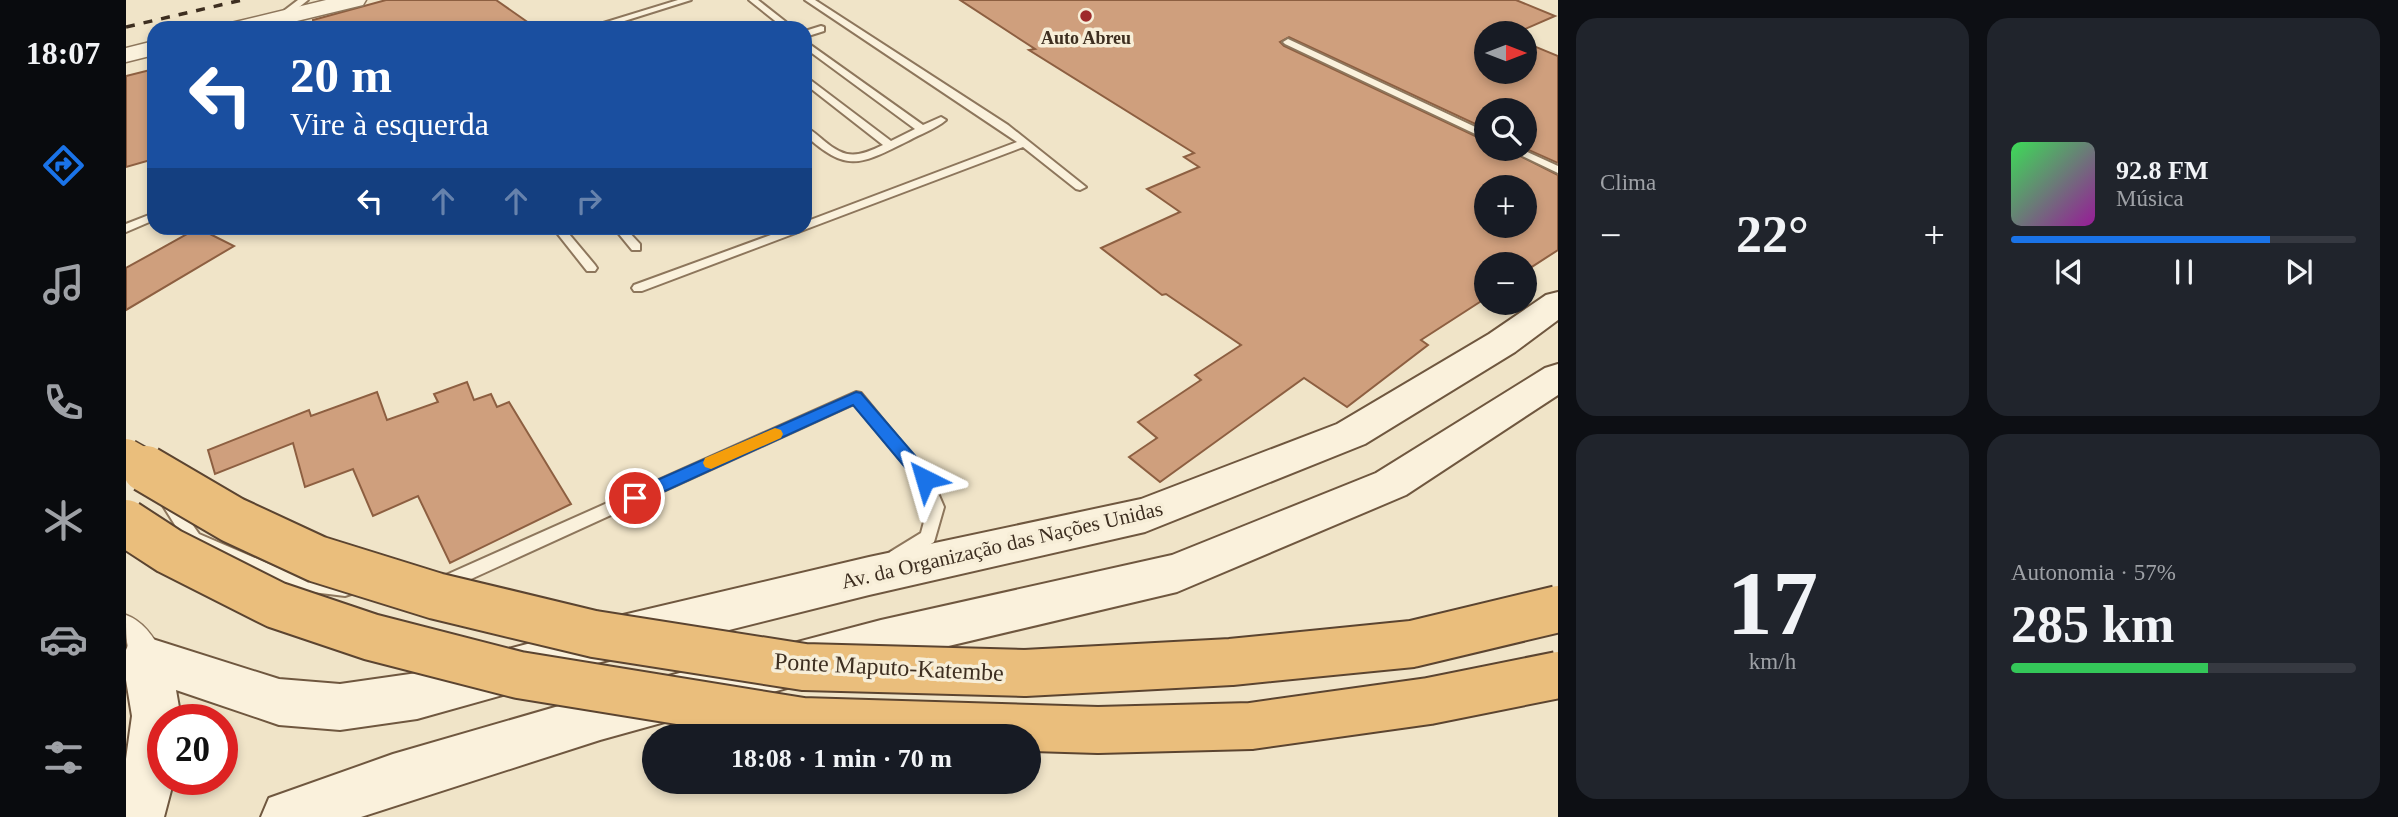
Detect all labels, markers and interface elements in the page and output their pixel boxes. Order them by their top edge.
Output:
marker: Auto Abreu [1078,8,1094,24]
north arrow [1474,21,1536,84]
map controls [1474,21,1537,315]
place label: Auto Abreu [1041,28,1131,48]
text: 18:07 [26,35,100,71]
text: 20 m [290,48,392,103]
icon: left [175,49,266,140]
button: search [1474,98,1537,161]
text: Vire à esquerda [290,106,489,142]
icon: directions [39,141,88,190]
text: 92.8 FM [2116,156,2208,185]
text: Clima [1600,170,1656,195]
button: + [1474,175,1537,238]
icon: left [351,182,389,220]
icon: ahead [424,182,462,220]
icon: ahead [497,182,535,220]
icon: right [570,182,608,220]
text: Música [2116,186,2184,211]
text: 22° [1736,206,1809,263]
text: − [1600,214,1621,256]
text: + [1924,214,1945,256]
button: − [1474,252,1537,315]
icon: previous [2050,253,2088,291]
icon: pause [2165,253,2203,291]
icon: next [2280,253,2318,291]
icon: music [39,260,88,309]
icon: phone [39,378,88,427]
position arrow [888,442,962,516]
pin [605,468,665,528]
icon: arrive [616,479,654,517]
icon: climate [39,496,88,545]
street label: Av. da Organização das Nações Unidas [839,496,1165,594]
text: 17 [1727,553,1818,654]
text: Autonomia · 57% [2011,560,2176,585]
text: 285 km [2011,596,2174,653]
icon: car [39,615,88,664]
street label: Ponte Maputo-Katembe [774,648,1004,686]
text: km/h [1749,649,1796,674]
speed limit sign: 20 [147,704,238,795]
icon: filters [39,733,88,782]
text: 18:08 · 1 min · 70 m [731,744,952,773]

